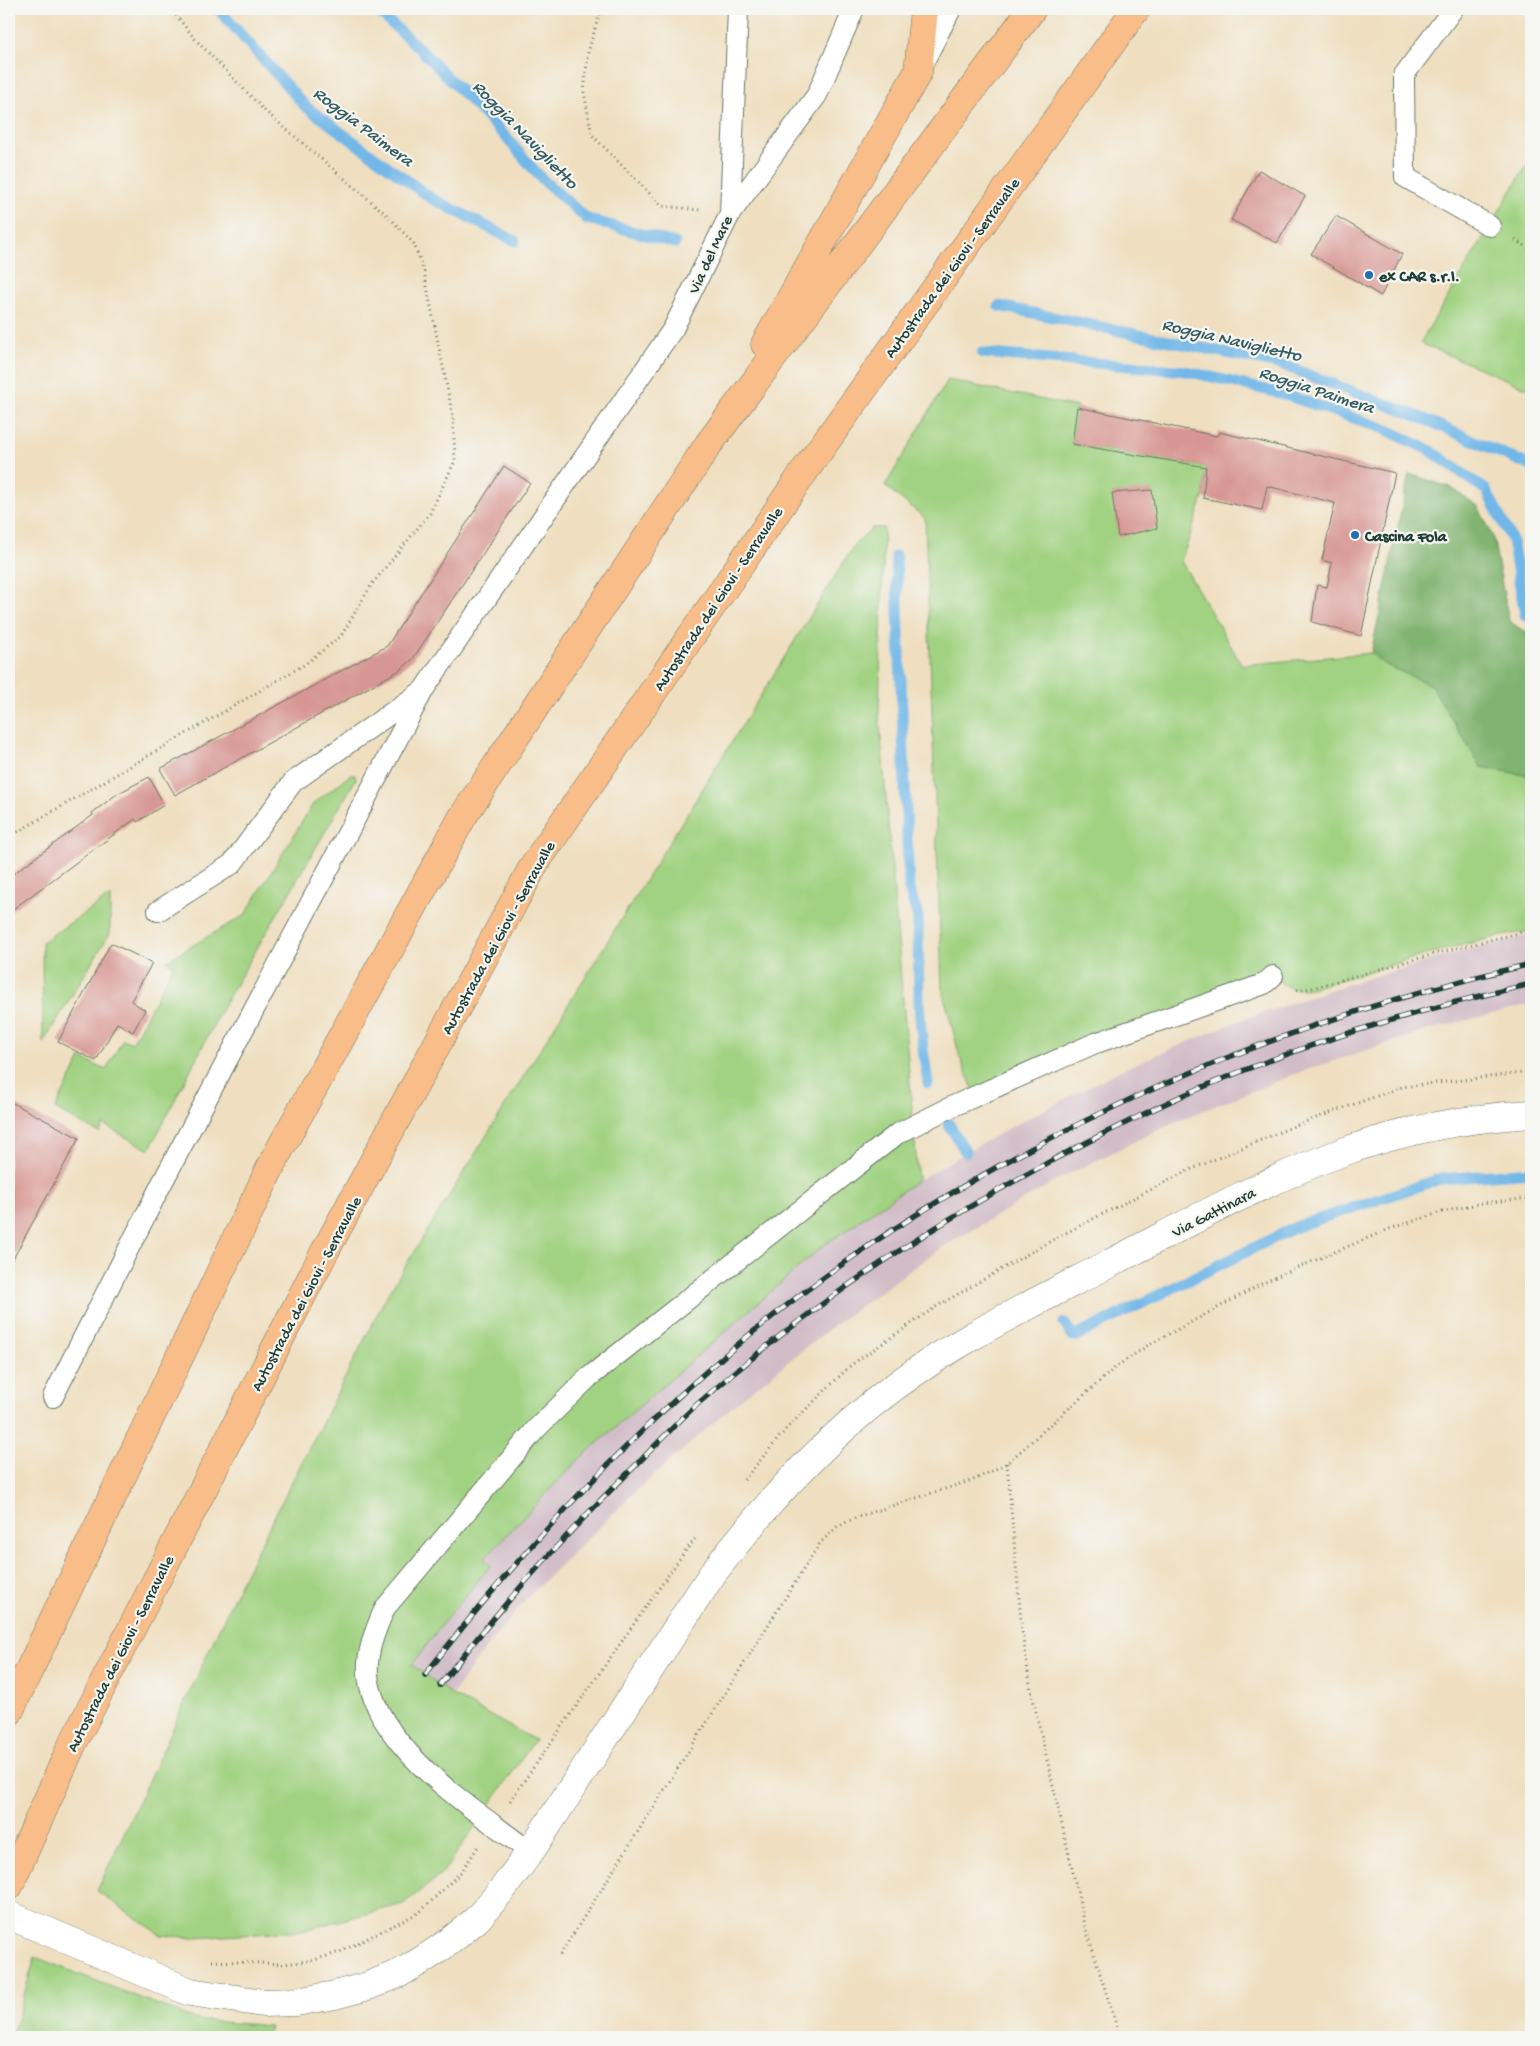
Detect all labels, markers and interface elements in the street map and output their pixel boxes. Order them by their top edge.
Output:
water label: Roggia Naviglietto [467,77,582,195]
water label: Roggia Paimera [308,84,417,173]
street label: Autostrada dei Giovi - Serravalle [882,175,1026,363]
street label: Via del Mare [685,213,739,298]
marker: ex CAR s.r.l. [1363,269,1375,281]
place label: ex CAR s.r.l. [1378,269,1460,288]
water label: Roggia Naviglietto [1160,315,1304,368]
water label: Roggia Paimera [1256,363,1377,420]
street label: Autostrada dei Giovi - Serravalle [651,504,789,696]
marker: Cascina Fola [1349,529,1361,541]
place label: Cascina Fola [1364,529,1448,548]
street label: Autostrada dei Giovi - Serravalle [439,838,562,1039]
street label: Via Gattinara [1169,1184,1261,1244]
street label: Autostrada dei Giovi - Serravalle [249,1193,368,1395]
street label: Autostrada dei Giovi - Serravalle [64,1553,180,1756]

